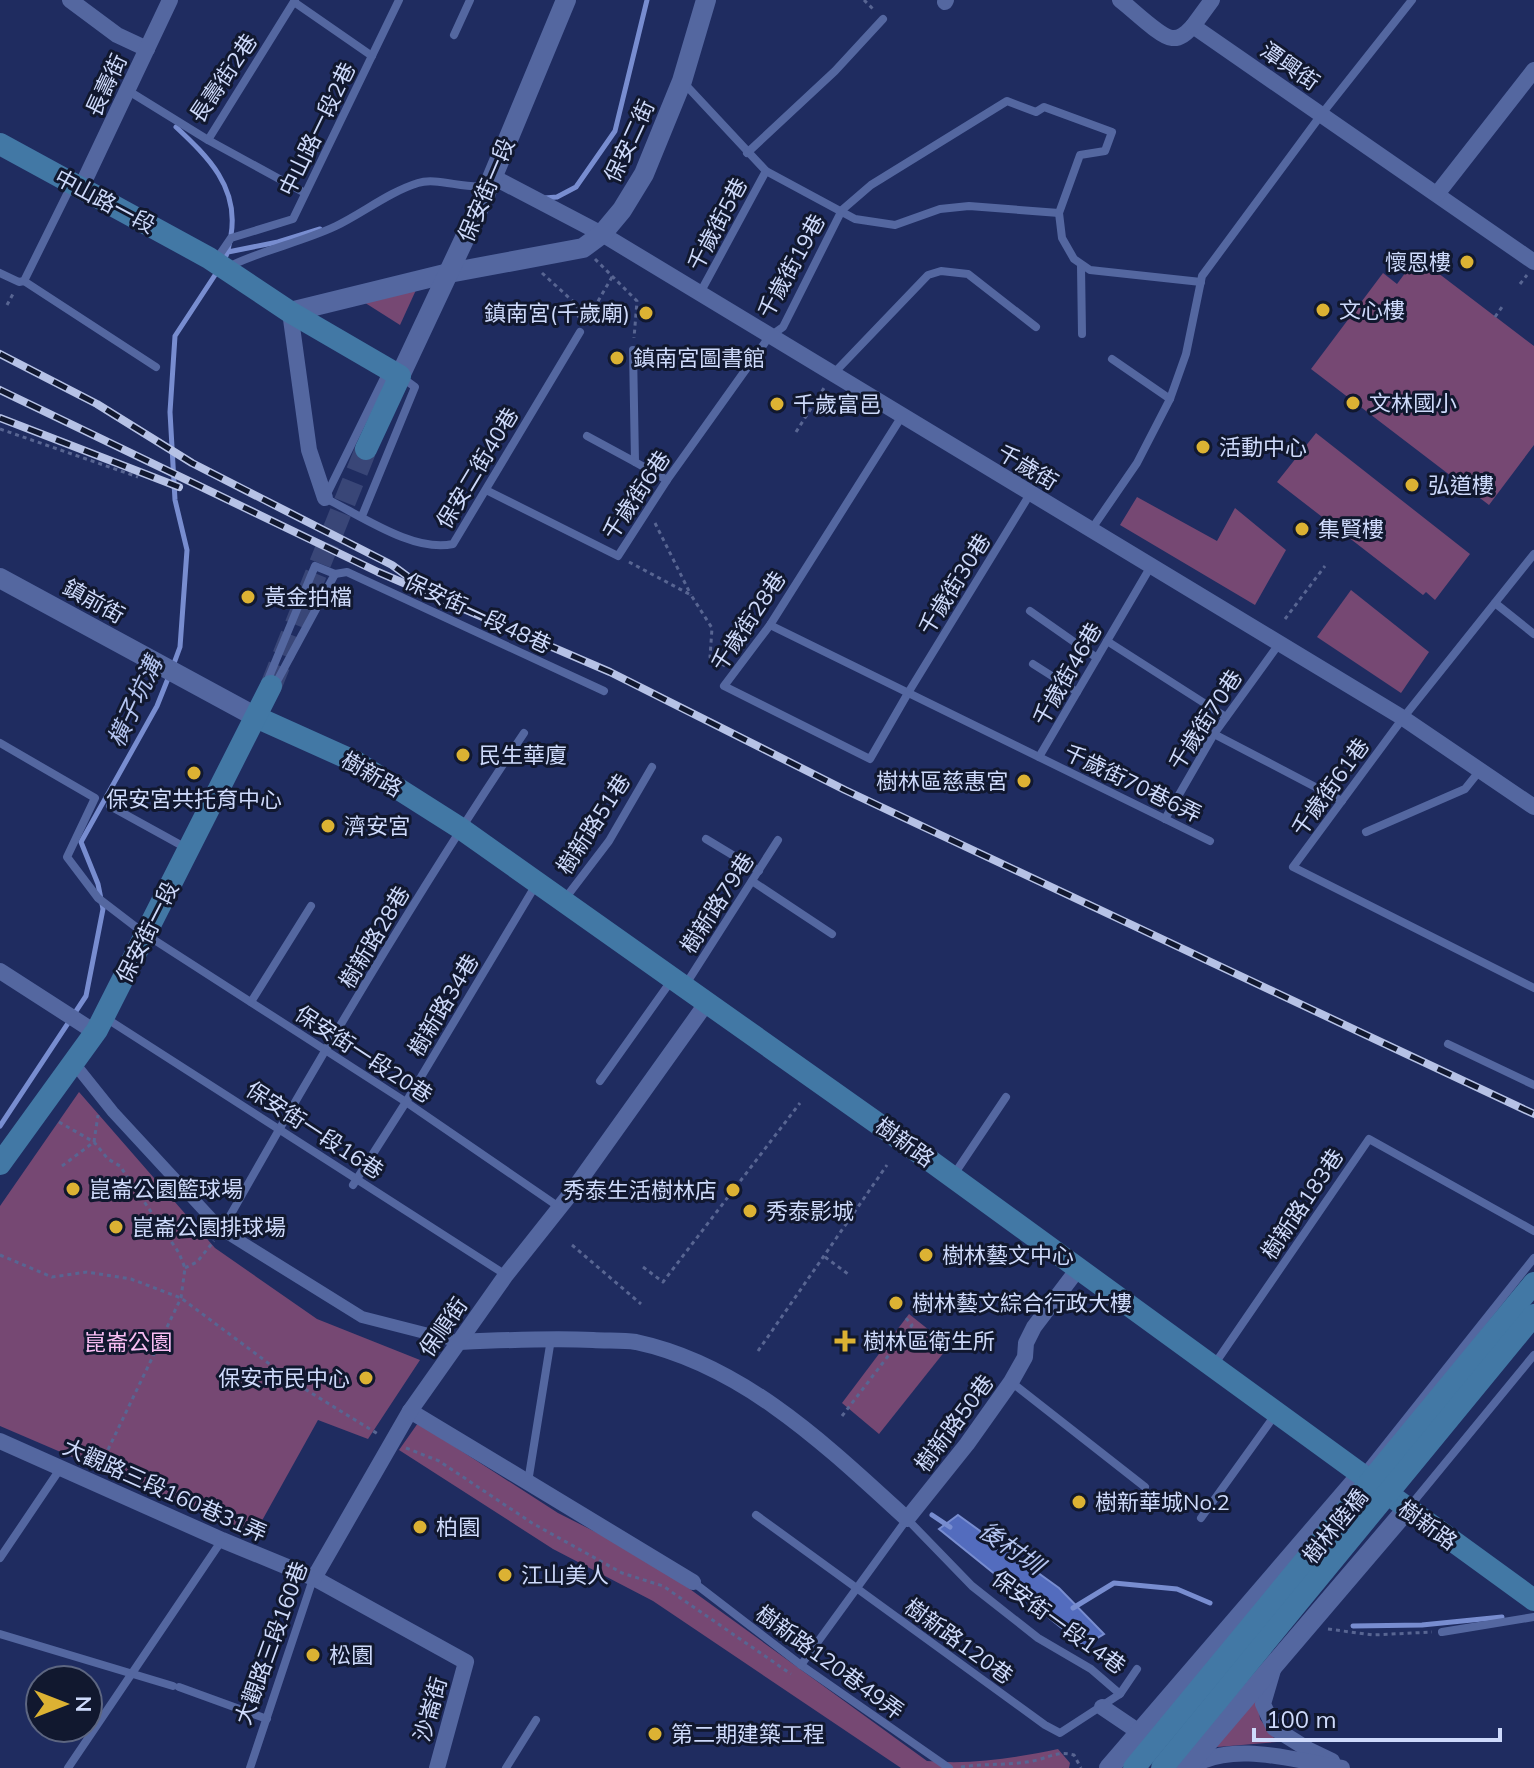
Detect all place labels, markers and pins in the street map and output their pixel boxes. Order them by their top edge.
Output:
place label: 懷恩樓 [1385,248,1451,276]
marker: 懷恩樓 [1458,253,1476,271]
place label: 文心樓 [1339,296,1405,324]
place label: 鎮南宮(千歲廟) [484,299,630,327]
marker: 文心樓 [1314,301,1332,319]
marker: 鎮南宮(千歲廟) [637,304,655,322]
place label: 鎮南宮圖書館 [633,344,765,372]
marker: 鎮南宮圖書館 [608,349,626,367]
place label: 文林國小 [1369,389,1457,417]
place label: 千歲富邑 [793,390,881,418]
marker: 文林國小 [1344,394,1362,412]
marker: 千歲富邑 [768,395,786,413]
place label: 活動中心 [1219,433,1307,461]
marker: 活動中心 [1194,438,1212,456]
place label: 弘道樓 [1428,471,1494,499]
marker: 弘道樓 [1403,476,1421,494]
place label: 集賢樓 [1318,515,1384,543]
marker: 集賢樓 [1293,520,1311,538]
place label: 黃金拍檔 [264,583,352,611]
marker: 黃金拍檔 [239,588,257,606]
place label: 民生華廈 [479,741,567,769]
marker: 民生華廈 [454,746,472,764]
marker: 保安宮共托育中心 [185,764,203,782]
place label: 樹林區慈惠宮 [876,767,1008,795]
marker: 樹林區慈惠宮 [1015,772,1033,790]
place label: 保安宮共托育中心 [106,785,282,813]
place label: 濟安宮 [344,812,410,840]
marker: 濟安宮 [319,817,337,835]
place label: 崑崙公園籃球場 [89,1175,243,1203]
place label: 秀泰生活樹林店 [563,1176,717,1204]
marker: 崑崙公園籃球場 [64,1180,82,1198]
marker: 秀泰生活樹林店 [724,1181,742,1199]
place label: 秀泰影城 [766,1197,854,1225]
marker: 秀泰影城 [741,1202,759,1220]
place label: 崑崙公園排球場 [132,1213,286,1241]
marker: 崑崙公園排球場 [107,1218,125,1236]
place label: 樹林藝文中心 [942,1241,1074,1269]
marker: 樹林藝文中心 [917,1246,935,1264]
place label: 樹林藝文綜合行政大樓 [912,1289,1132,1317]
marker: 樹林藝文綜合行政大樓 [887,1294,905,1312]
place label: 樹林區衛生所 [863,1327,995,1355]
marker: 樹林區衛生所 [834,1330,856,1352]
place label: 保安市民中心 [218,1364,350,1392]
marker: 保安市民中心 [357,1369,375,1387]
place label: 樹新華城No.2 [1095,1488,1230,1516]
marker: 樹新華城No.2 [1070,1493,1088,1511]
place label: 柏園 [436,1513,480,1541]
marker: 柏園 [411,1518,429,1536]
place label: 江山美人 [521,1561,609,1589]
marker: 江山美人 [496,1566,514,1584]
place label: 松園 [329,1641,373,1669]
marker: 松園 [304,1646,322,1664]
place label: 第二期建築工程 [671,1720,825,1748]
marker: 第二期建築工程 [646,1725,664,1743]

